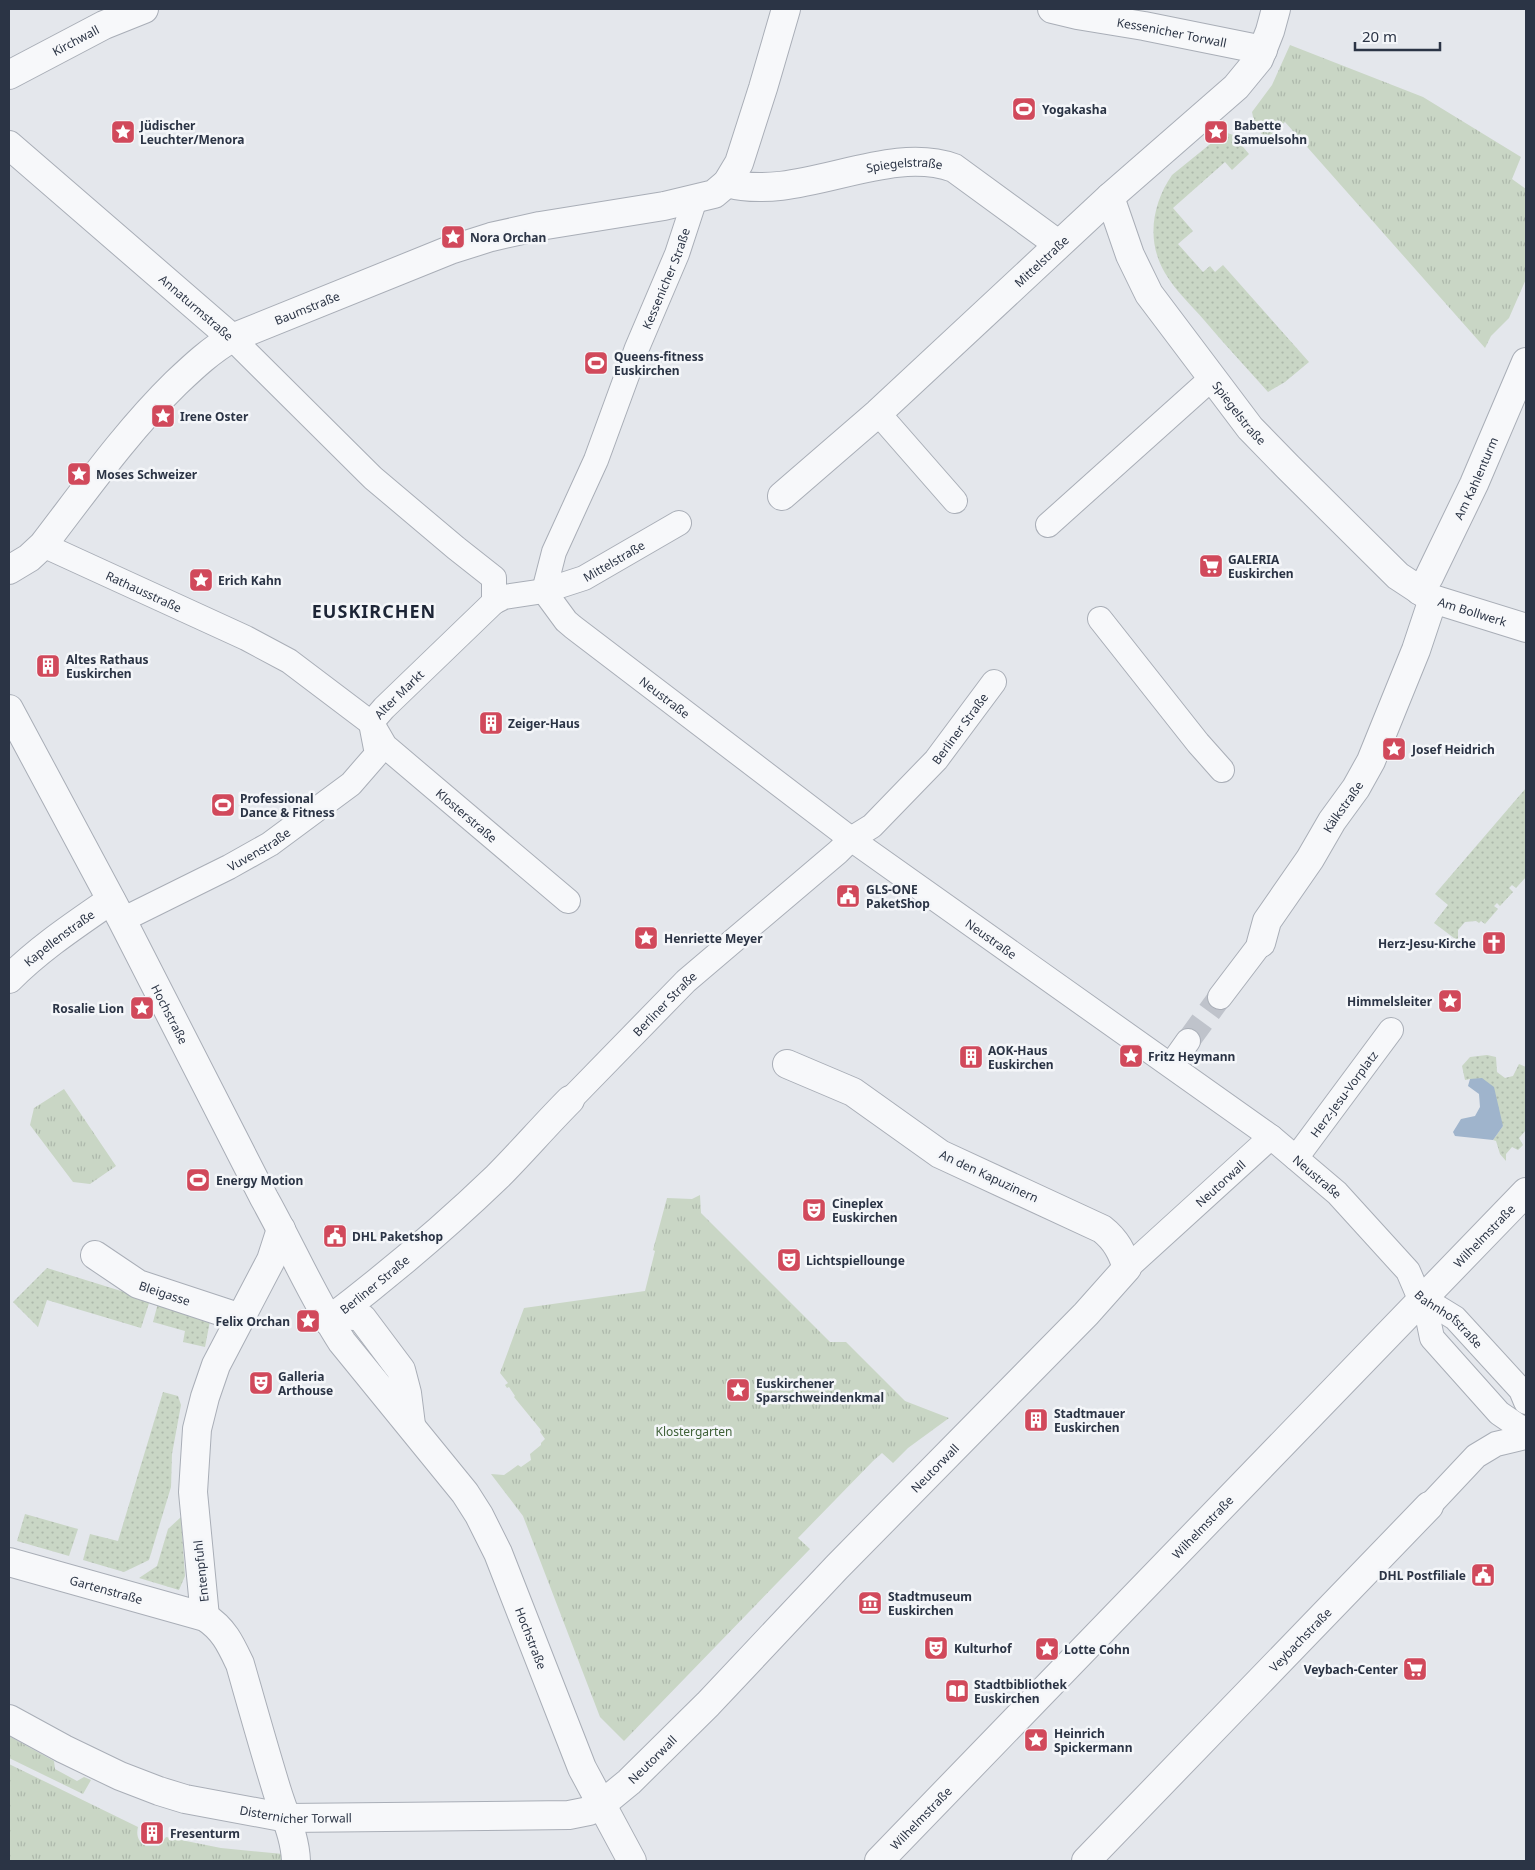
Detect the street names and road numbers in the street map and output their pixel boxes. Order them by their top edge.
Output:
street label: Kessenicher Torwall [1116,13,1228,51]
street label: Kirchwall [49,21,102,59]
street label: Spiegelstraße [865,153,944,176]
street label: Kessenicher Straße [638,225,694,332]
street label: Mittelstraße [1010,231,1072,291]
street label: Annaturmstraße [156,270,237,344]
street label: Baumstraße [272,287,342,329]
street label: Spiegelstraße [1209,377,1270,448]
street label: Am Kahlenturm [1450,434,1502,522]
street label: Mittelstraße [580,536,648,585]
street label: Rathausstraße [103,566,185,616]
street label: Am Bollwerk [1436,593,1509,630]
street label: Alter Markt [370,665,428,722]
street label: Neustraße [636,672,694,722]
street label: Berliner Straße [927,689,992,767]
street label: Kälkstraße [1319,778,1367,836]
street label: Klosterstraße [432,784,501,846]
street label: Vuvenstraße [224,823,294,875]
street label: Kapellenstraße [20,905,98,970]
street label: Neustraße [962,914,1021,963]
street label: Berliner Straße [629,967,700,1040]
street label: Hochstraße [148,981,193,1047]
street label: Herz-Jesu-Vorplatz [1306,1047,1382,1140]
street label: An den Kapuzinern [937,1146,1041,1206]
street label: Neustraße [1289,1151,1346,1202]
street label: Neutorwall [1191,1156,1249,1210]
street label: Wilhelmstraße [1449,1200,1519,1271]
street label: Berliner Straße [336,1251,413,1318]
street label: Bleigasse [137,1276,193,1309]
street label: Bahnhofstraße [1411,1286,1487,1352]
street label: Neutorwall [907,1440,963,1496]
street label: Wilhelmstraße [1168,1491,1237,1562]
street label: Entenpfuhl [189,1539,213,1603]
street label: Gartenstraße [68,1571,145,1608]
street label: Veybachstraße [1265,1604,1335,1675]
street label: Hochstraße [511,1605,551,1672]
street label: Neutorwall [624,1731,680,1787]
street label: Wilhelmstraße [886,1782,955,1853]
street label: Disternicher Torwall [238,1801,352,1827]

